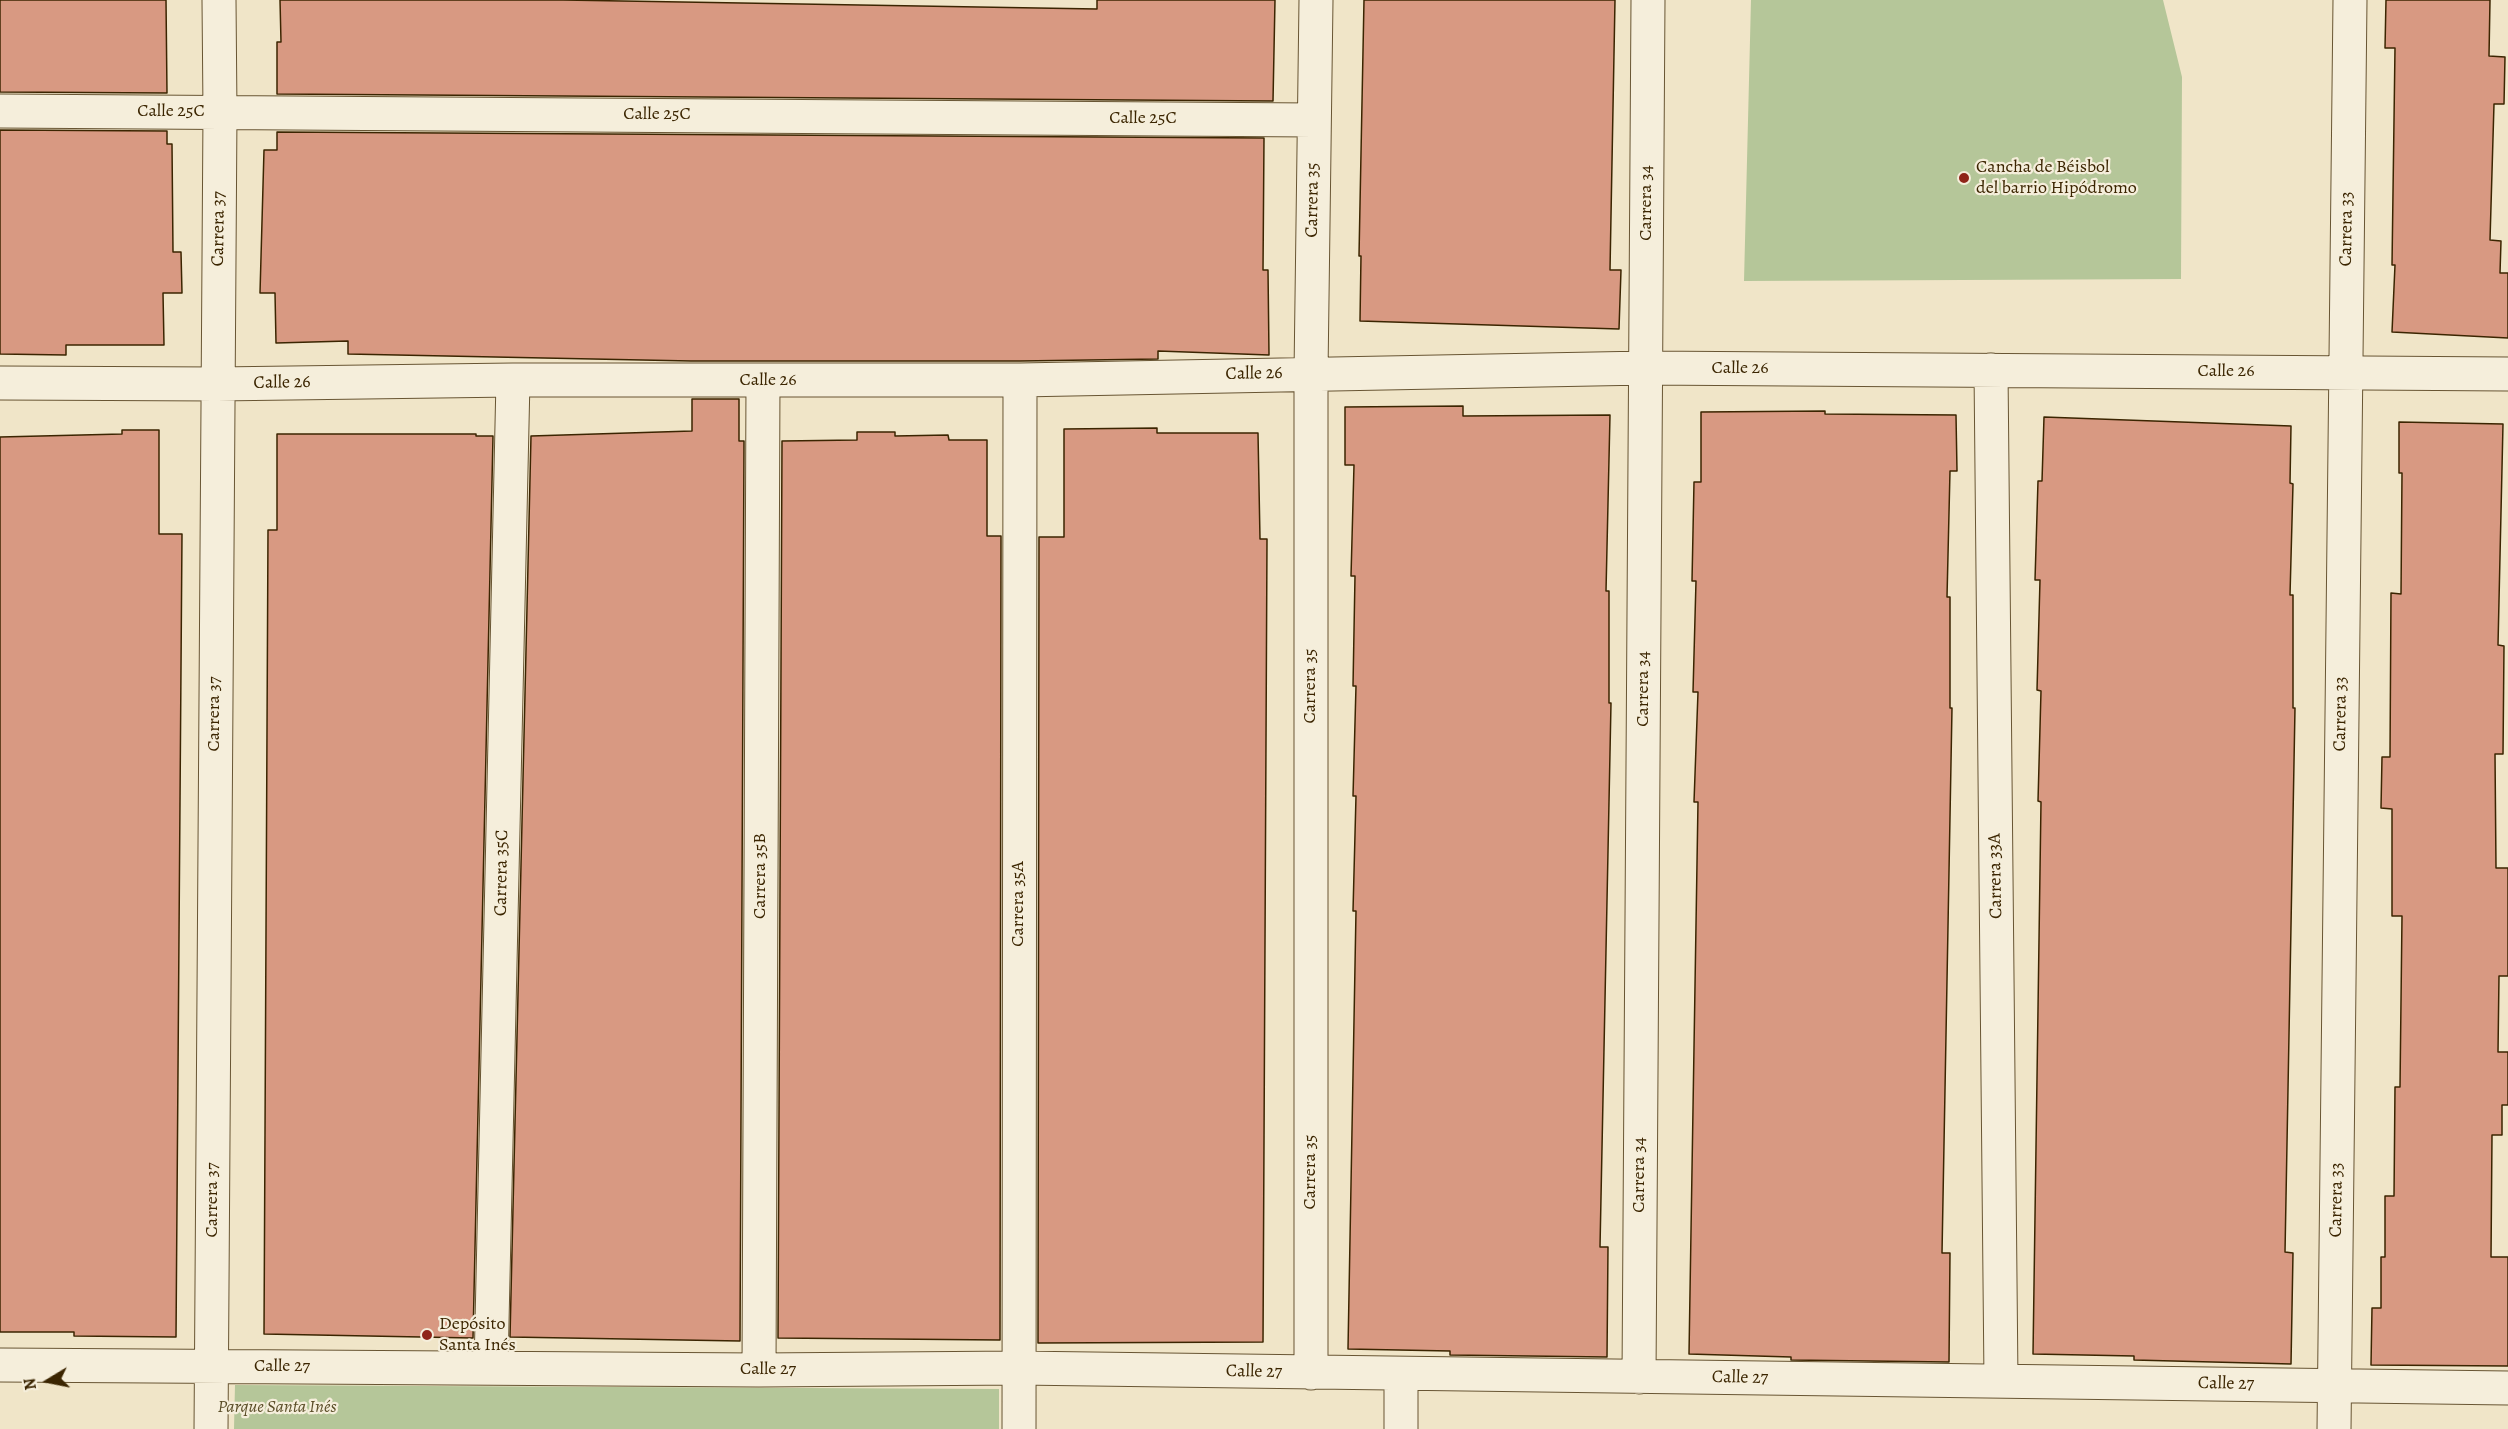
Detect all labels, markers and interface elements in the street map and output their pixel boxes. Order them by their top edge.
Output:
street label: Calle 25C [137,101,205,123]
street label: Calle 25C [623,104,691,126]
street label: Calle 25C [1109,108,1177,130]
place label: Cancha de Béisbol del barrio Hipódromo [1976,157,2137,200]
street label: Carrera 35 [1302,162,1324,238]
street label: Carrera 34 [1636,165,1658,241]
marker: Cancha de Béisbol del barrio Hipódromo [1957,171,1971,185]
street label: Carrera 37 [208,191,230,267]
street label: Carrera 33 [2336,191,2358,267]
street label: Calle 26 [1712,358,1768,380]
street label: Calle 26 [2198,361,2254,383]
street label: Calle 26 [1225,363,1283,385]
street label: Calle 26 [740,370,796,392]
street label: Calle 26 [253,372,311,394]
street label: Carrera 35 [1300,648,1322,724]
street label: Carrera 34 [1633,651,1655,727]
street label: Carrera 37 [204,676,226,752]
street label: Carrera 33 [2330,676,2352,752]
street label: Carrera 35C [490,830,514,916]
street label: Carrera 35B [750,833,772,919]
street label: Carrera 33A [1984,833,2008,919]
street label: Carrera 35A [1008,861,1030,947]
street label: Carrera 35 [1300,1134,1322,1210]
street label: Carrera 34 [1629,1137,1651,1213]
street label: Carrera 37 [202,1162,224,1238]
street label: Carrera 33 [2326,1162,2348,1238]
place label: Depósito Santa Inés [439,1314,516,1356]
marker: Depósito Santa Inés [420,1328,434,1342]
north arrow [18,1351,78,1411]
street label: Calle 27 [254,1356,310,1378]
street label: Calle 27 [740,1359,796,1381]
street label: Calle 27 [1226,1361,1282,1383]
street label: Calle 27 [1712,1367,1768,1389]
street label: Calle 27 [2198,1373,2254,1395]
text: N [18,1376,42,1392]
park label: Parque Santa Inés [217,1397,337,1419]

